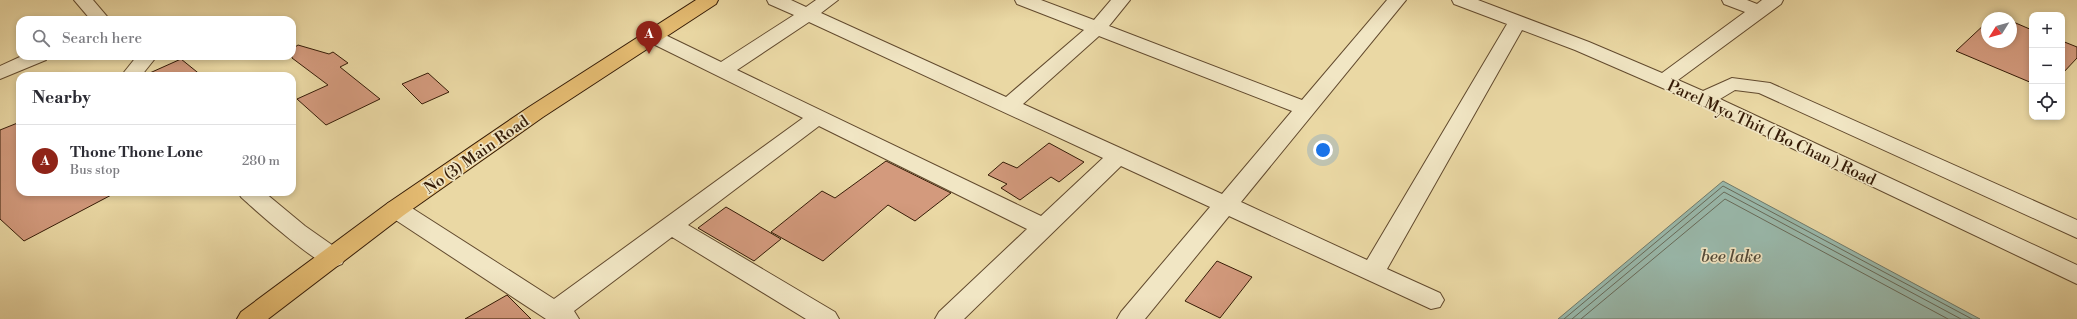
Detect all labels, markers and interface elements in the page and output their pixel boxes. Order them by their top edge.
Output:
north arrow [1981,12,2017,48]
map controls [2029,12,2065,120]
button: + [2029,12,2065,48]
search box [16,16,296,60]
pin: A [636,21,662,54]
icon: search [30,27,52,49]
text: Search here [62,29,142,48]
button: − [2029,48,2065,84]
street label: Parel Myo Thit ( Bo Chan ) Road [1664,76,1879,190]
button: locate [2029,84,2065,120]
text: Nearby [32,87,91,109]
street label: No (3) Main Road [420,111,533,198]
your location [1313,140,1333,160]
text: Thone Thone Lone [70,143,203,162]
text: A [40,153,50,169]
text: 280 m [242,153,280,169]
text: Bus stop [70,162,120,178]
water label: bee lake [1701,246,1761,268]

